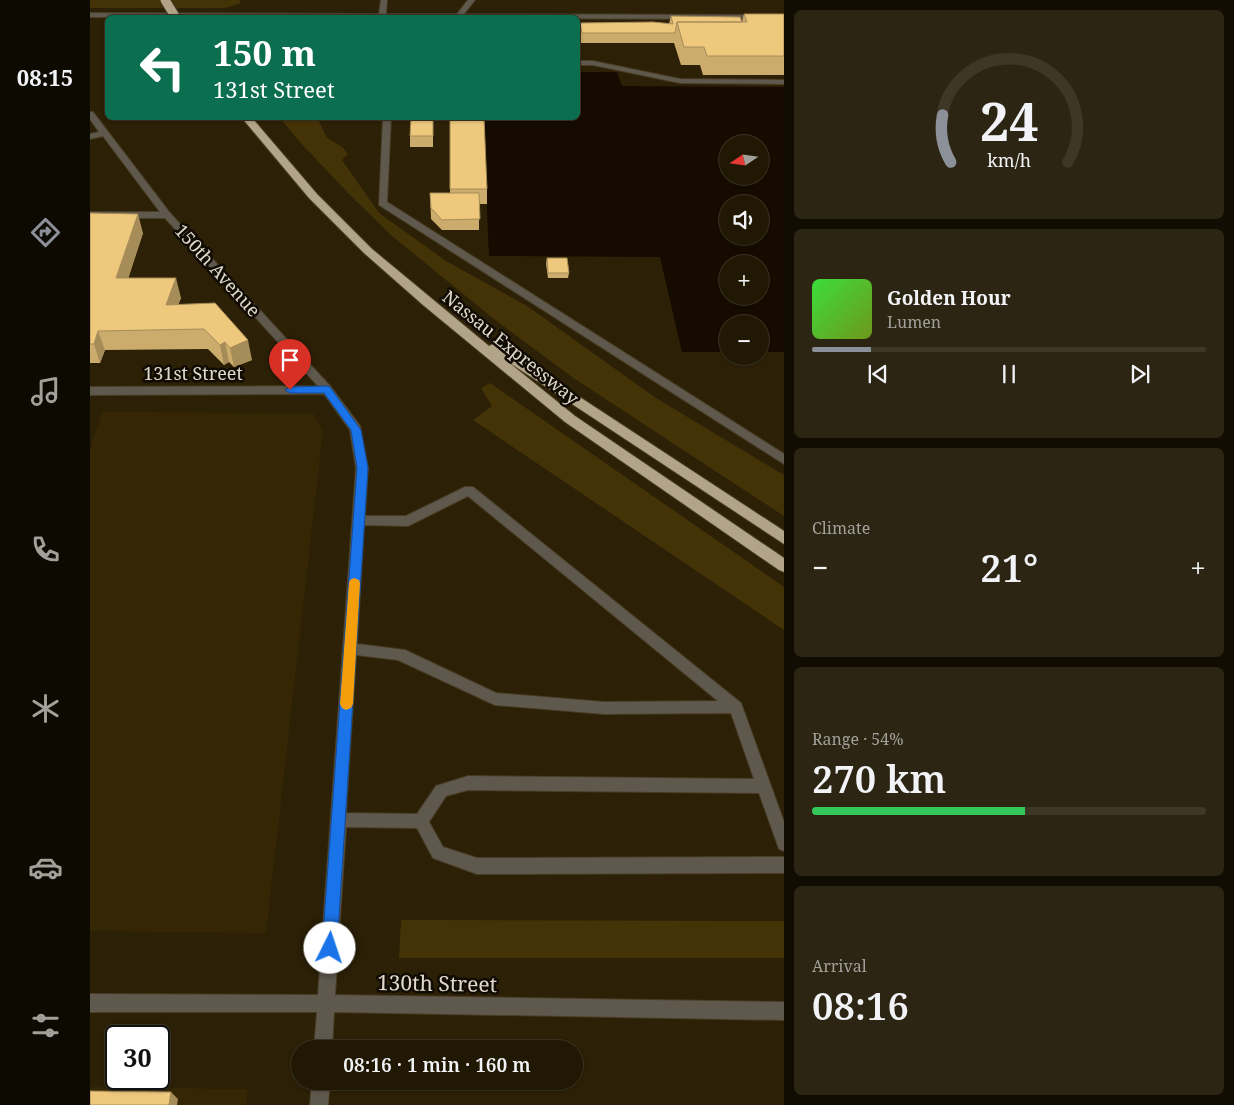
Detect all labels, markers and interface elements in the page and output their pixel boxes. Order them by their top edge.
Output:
text: 150 m [213,29,316,76]
icon: left [130,35,195,100]
text: 08:15 [17,62,73,92]
text: 131st Street [213,74,335,104]
text: 24 [980,85,1038,156]
north arrow [719,135,769,185]
map controls [719,135,769,365]
text: km/h [987,148,1031,172]
button: sound [719,195,769,245]
icon: directions [28,215,63,250]
street label: 150th Avenue [170,219,266,321]
button: + [719,255,769,305]
street label: Nassau Expressway [438,285,585,410]
text: Golden Hour [887,285,1011,311]
text: Lumen [887,311,941,333]
button: − [719,315,769,365]
pin [269,339,311,390]
icon: arrive [276,346,304,374]
icon: previous [864,360,892,388]
icon: pause [995,360,1023,388]
icon: next [1126,360,1154,388]
street label: 131st Street [143,361,243,385]
icon: music [28,374,63,409]
text: Climate [812,517,870,539]
icon: phone [28,532,63,567]
text: 21° [980,541,1038,593]
text: − [812,548,828,586]
text: + [1190,548,1206,586]
icon: climate [28,691,63,726]
text: Range · 54% [812,728,904,750]
text: 270 km [812,752,946,804]
icon: car [28,850,63,885]
position arrow [303,921,355,973]
text: Arrival [812,955,867,977]
street label: 130th Street [377,968,497,998]
text: 08:16 [812,979,909,1031]
icon: filters [28,1008,63,1043]
speed limit sign: 30 [105,1025,170,1090]
text: 08:16 · 1 min · 160 m [343,1052,531,1078]

